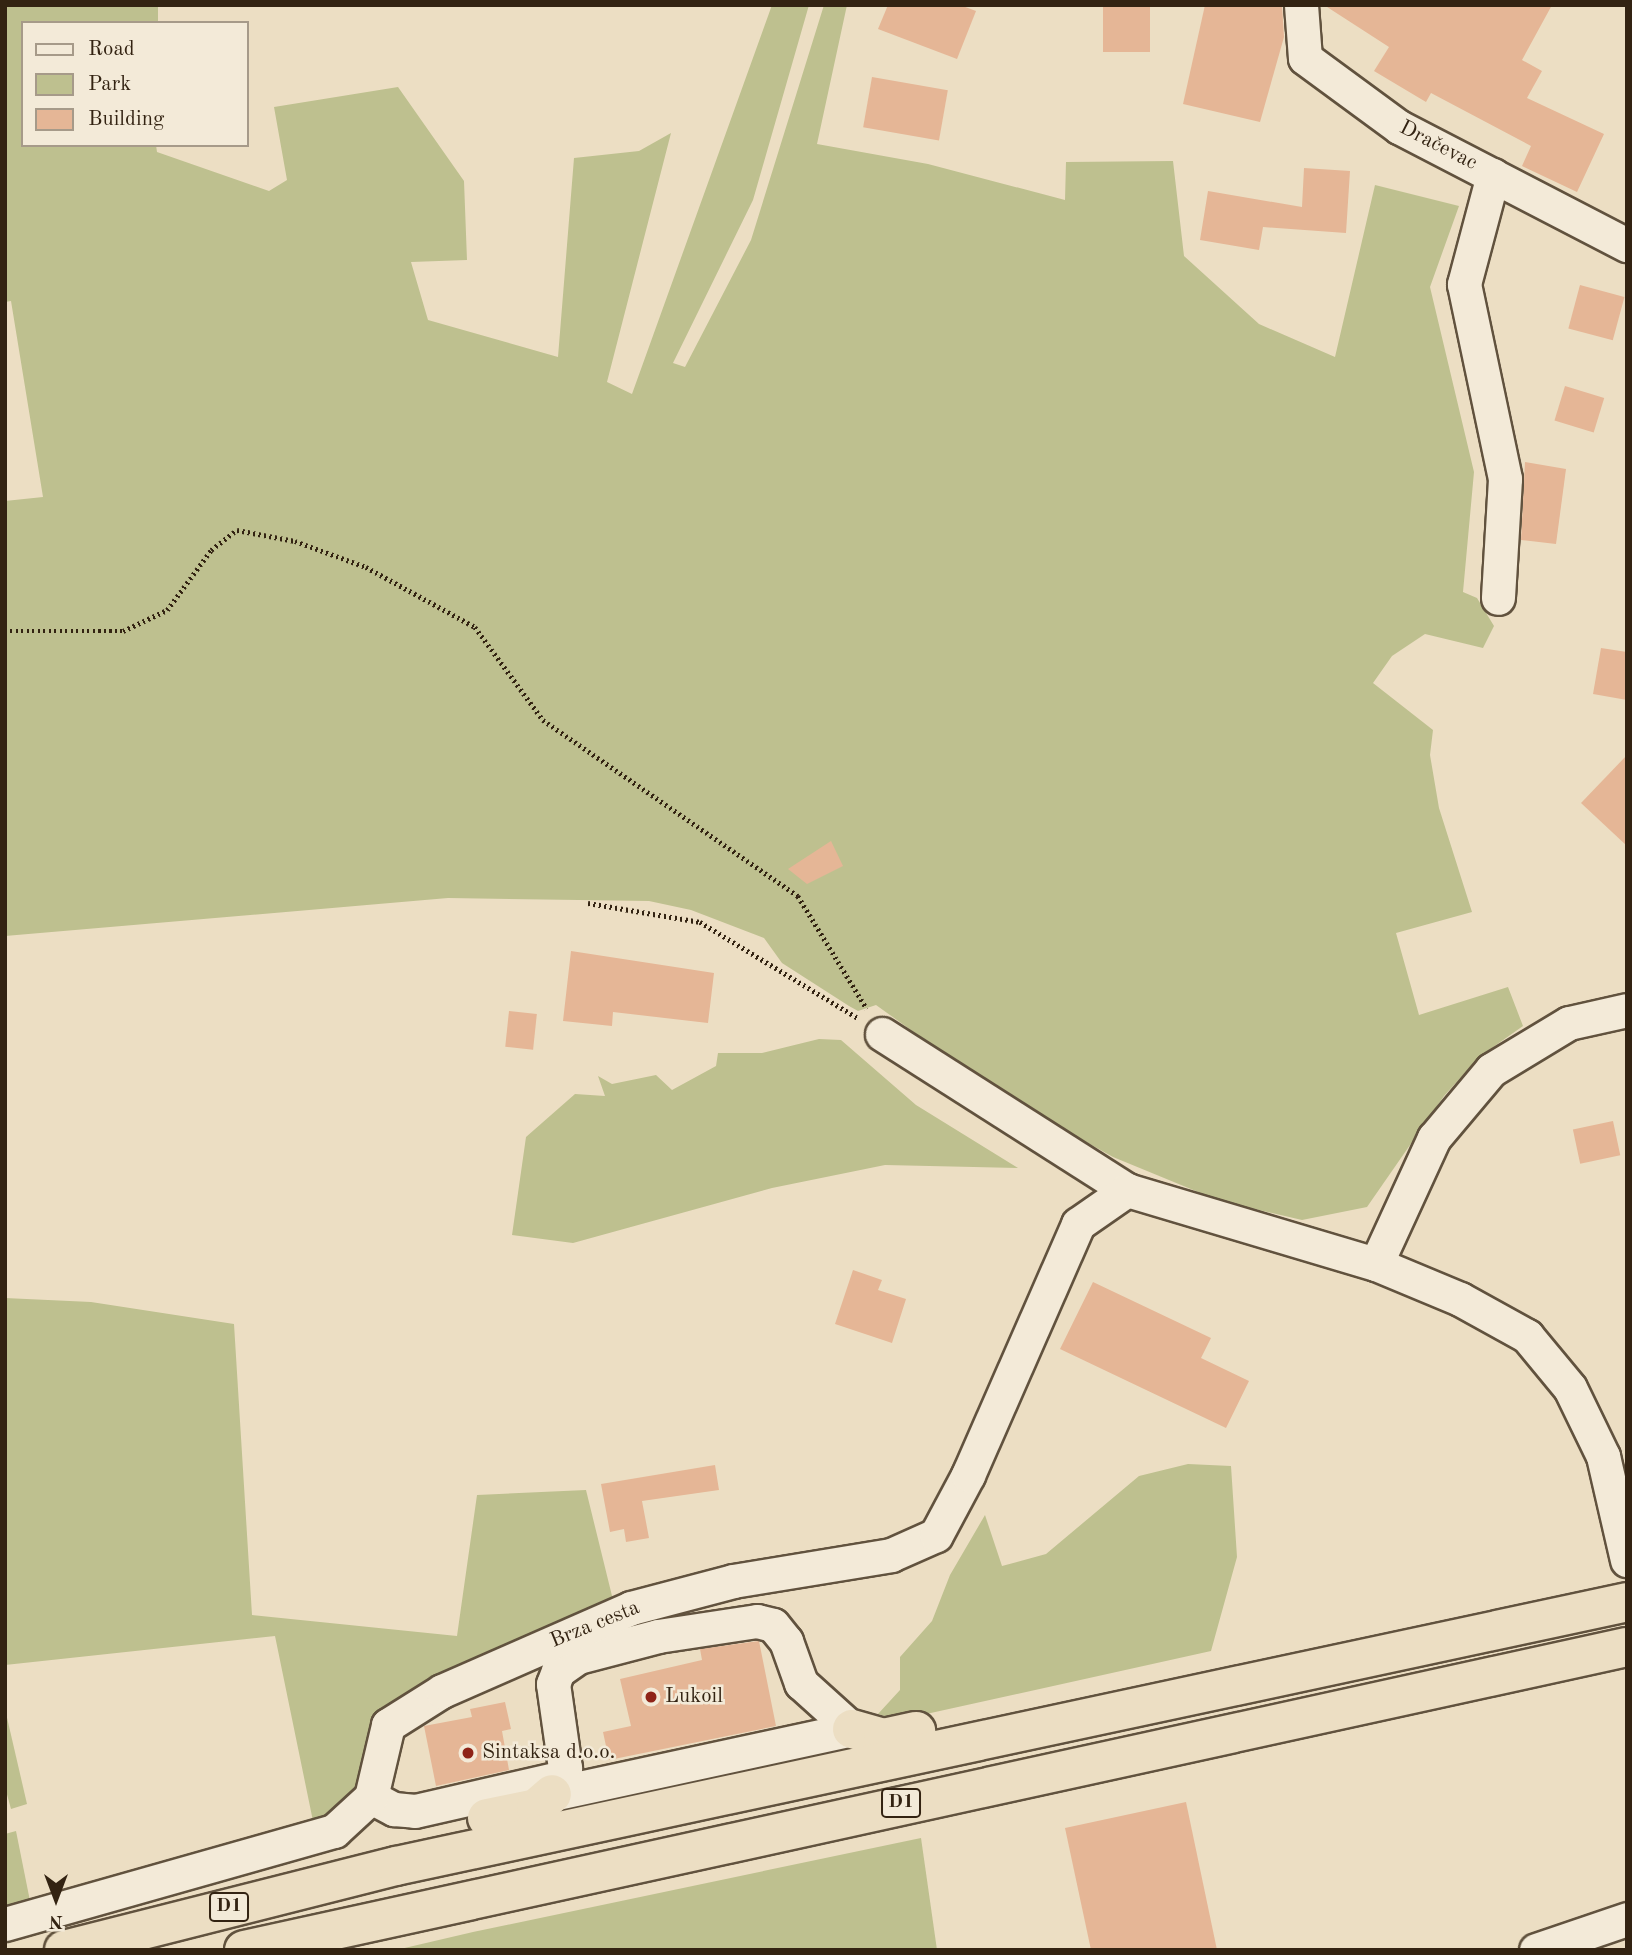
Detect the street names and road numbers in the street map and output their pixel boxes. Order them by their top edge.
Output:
street label: Dračevac [1395,116,1481,176]
street label: Brza cesta [547,1596,643,1654]
road number: D1 [880,1787,922,1818]
road number: D1 [208,1892,250,1923]

